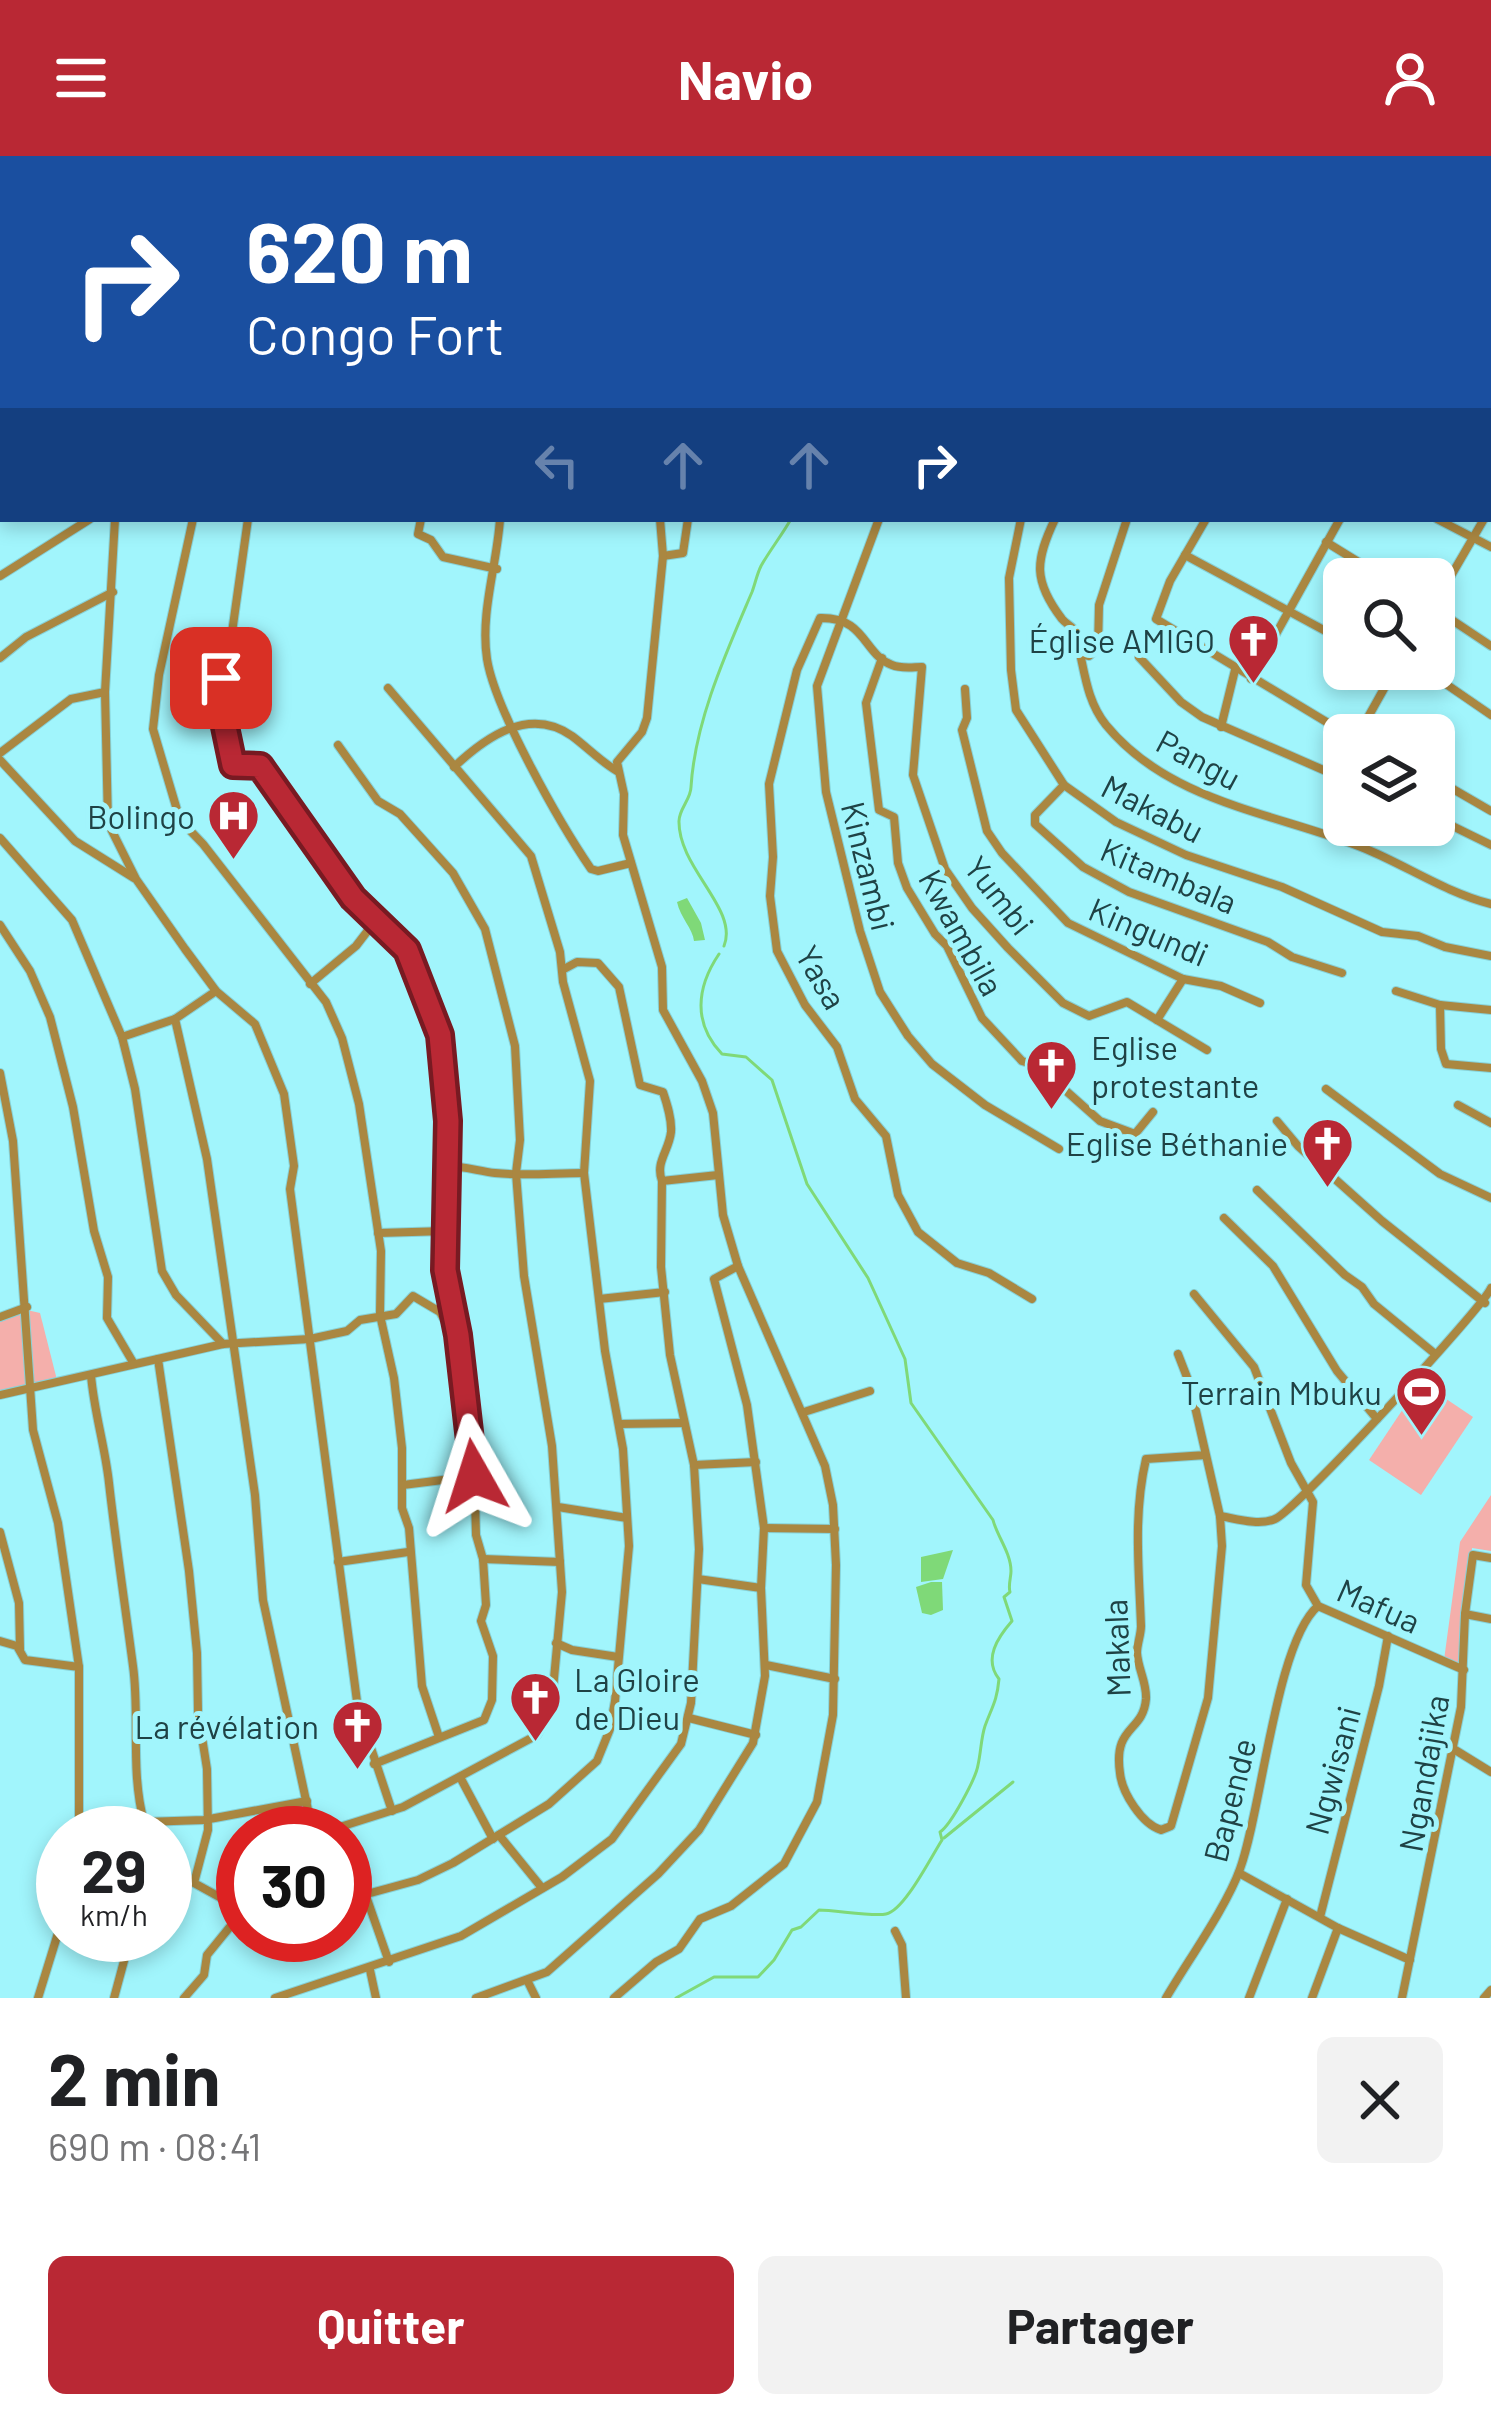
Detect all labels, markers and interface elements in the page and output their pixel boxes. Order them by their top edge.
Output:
icon: menu [48,45,114,111]
icon: person [1377,45,1443,111]
text: Navio [678,46,813,111]
text: 620 m [246,199,473,300]
icon: right [48,204,204,360]
text: Congo Fort [246,301,504,366]
icon: left [524,432,590,498]
icon: ahead [650,432,716,498]
icon: ahead [776,432,842,498]
icon: right [902,432,968,498]
map controls [1323,558,1455,846]
button: search [1323,558,1455,690]
church icon: Église AMIGO [1226,612,1282,686]
place label: Église AMIGO [1028,620,1215,660]
pin [170,627,272,729]
icon: arrive [188,645,254,711]
button: layers [1323,714,1455,846]
street label: Pangu [1150,720,1248,798]
street label: Makabu [1095,765,1211,851]
hospital icon: Bolingo [206,788,262,862]
place label: Bolingo [87,796,195,836]
street label: Kinzambi [834,797,904,935]
street label: Kitambala [1095,828,1243,922]
street label: Yumbi [957,848,1043,942]
street label: Kwambila [911,862,1013,1002]
street label: Kingundi [1083,888,1215,974]
street label: Yasa [788,938,856,1016]
place label: Eglise protestante [1091,1027,1259,1105]
church icon: Eglise protestante [1024,1038,1080,1112]
church icon: Eglise Béthanie [1299,1115,1355,1189]
place label: Eglise Béthanie [1066,1123,1288,1163]
sports icon: Terrain Mbuku [1393,1364,1449,1438]
place label: Terrain Mbuku [1181,1372,1382,1412]
position arrow [411,1413,537,1539]
street label: Mafua [1331,1569,1427,1641]
street label: Makala [1094,1598,1138,1698]
place label: La Gloire de Dieu [574,1659,700,1737]
church icon: La Gloire de Dieu [507,1670,563,1744]
street label: Ngandajika [1390,1691,1456,1855]
church icon: La révélation [330,1698,386,1772]
street label: Ngwisani [1296,1702,1368,1838]
place label: La révélation [135,1706,319,1746]
street label: Bapende [1194,1734,1264,1866]
speed limit sign: 30 [216,1806,372,1962]
text: 29 [81,1833,147,1905]
text: km/h [80,1896,148,1932]
text: 2 min [48,2034,221,2120]
button: close [1317,2037,1443,2163]
text: 690 m · 08:41 [48,2122,261,2169]
button: Quitter [48,2256,734,2394]
button: Partager [758,2256,1443,2394]

